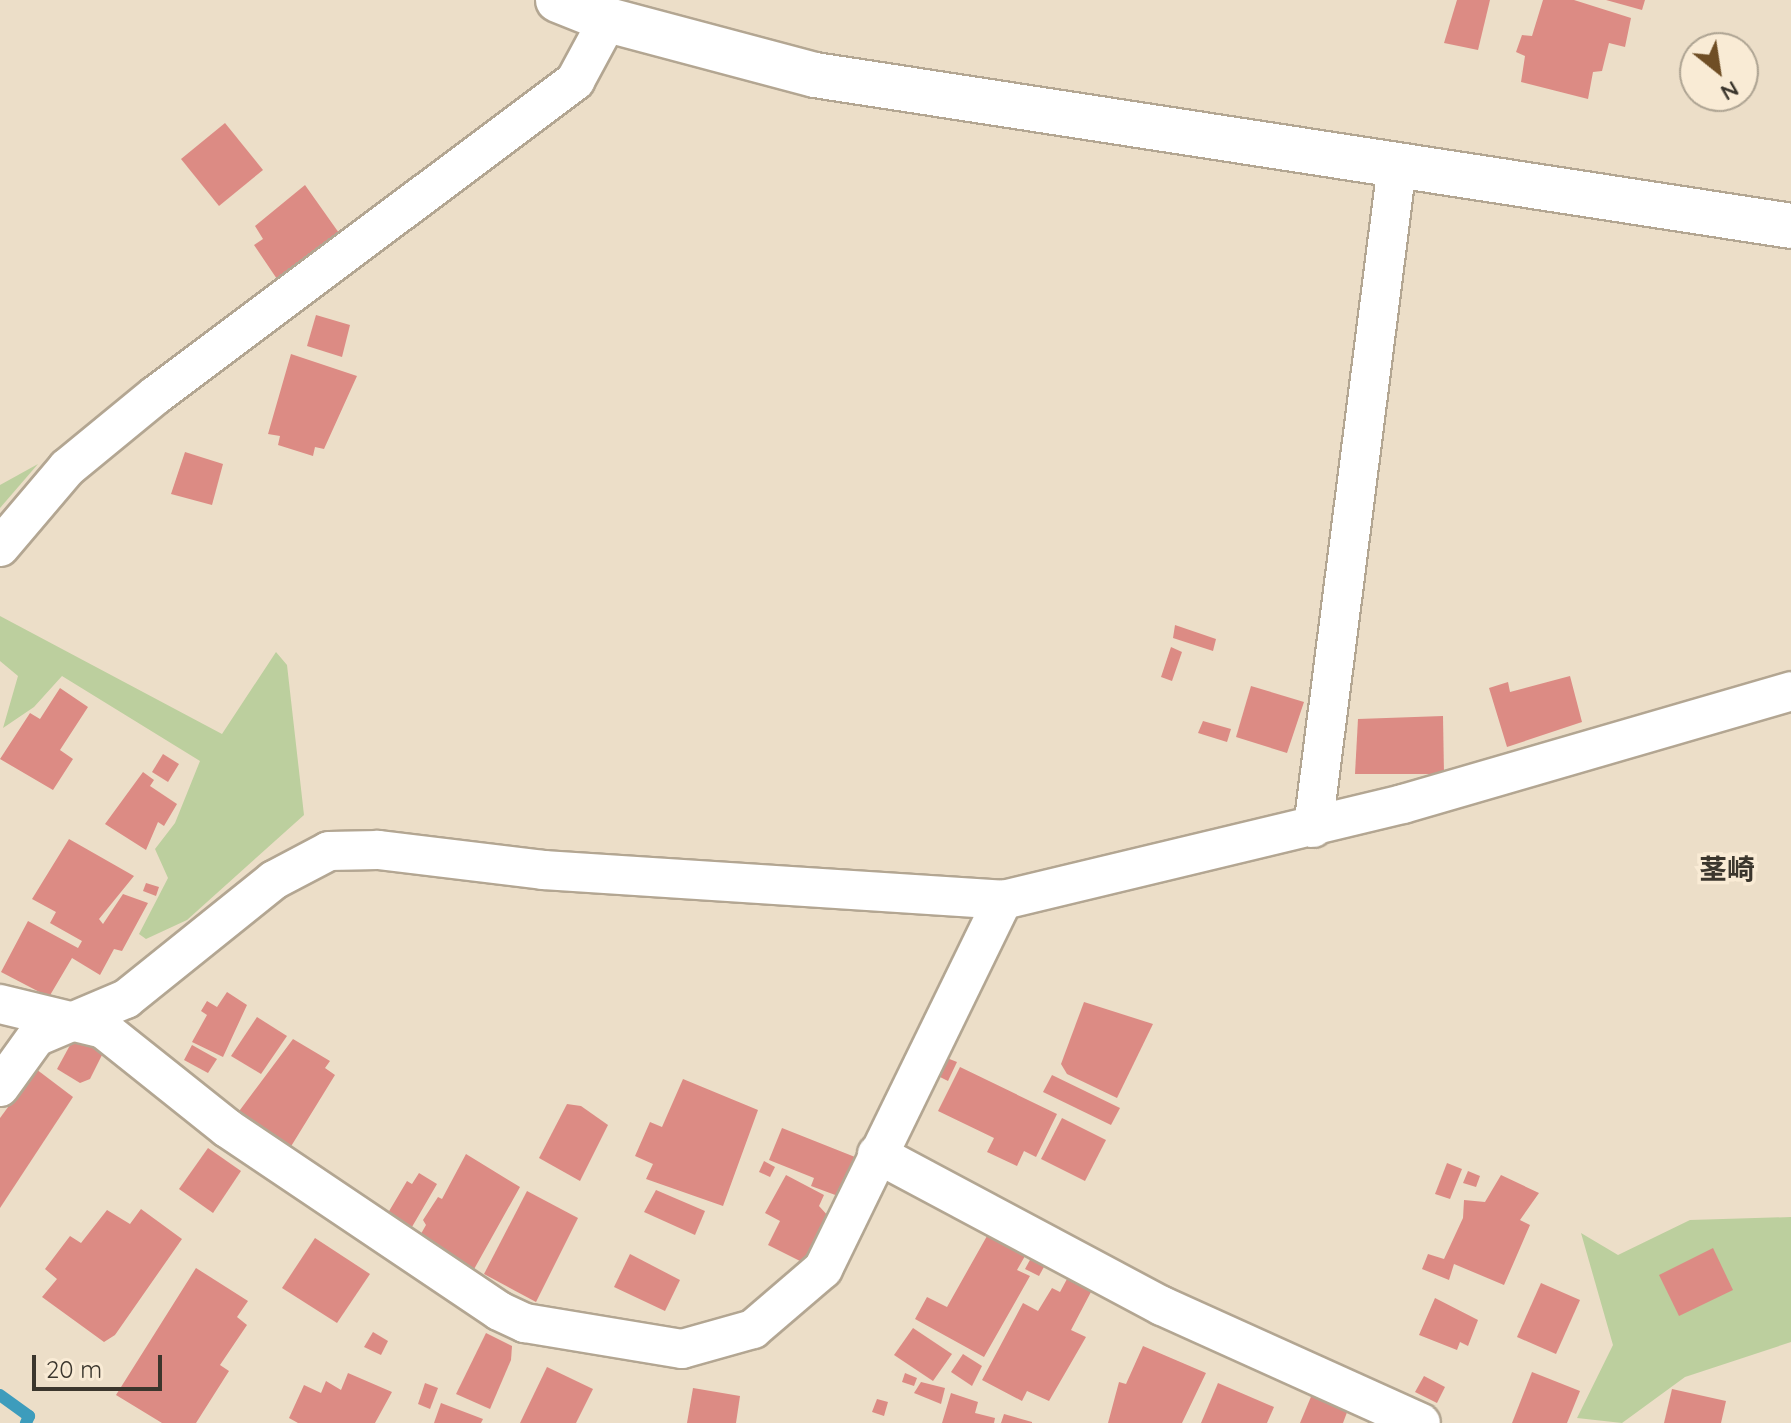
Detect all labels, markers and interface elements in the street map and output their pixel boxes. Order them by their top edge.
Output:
north arrow [1679,32,1759,112]
text: N [1716,75,1744,107]
district label: 茎崎 [1699,852,1755,886]
scale bar [36,1339,166,1389]
text: 20 m [46,1354,102,1384]

